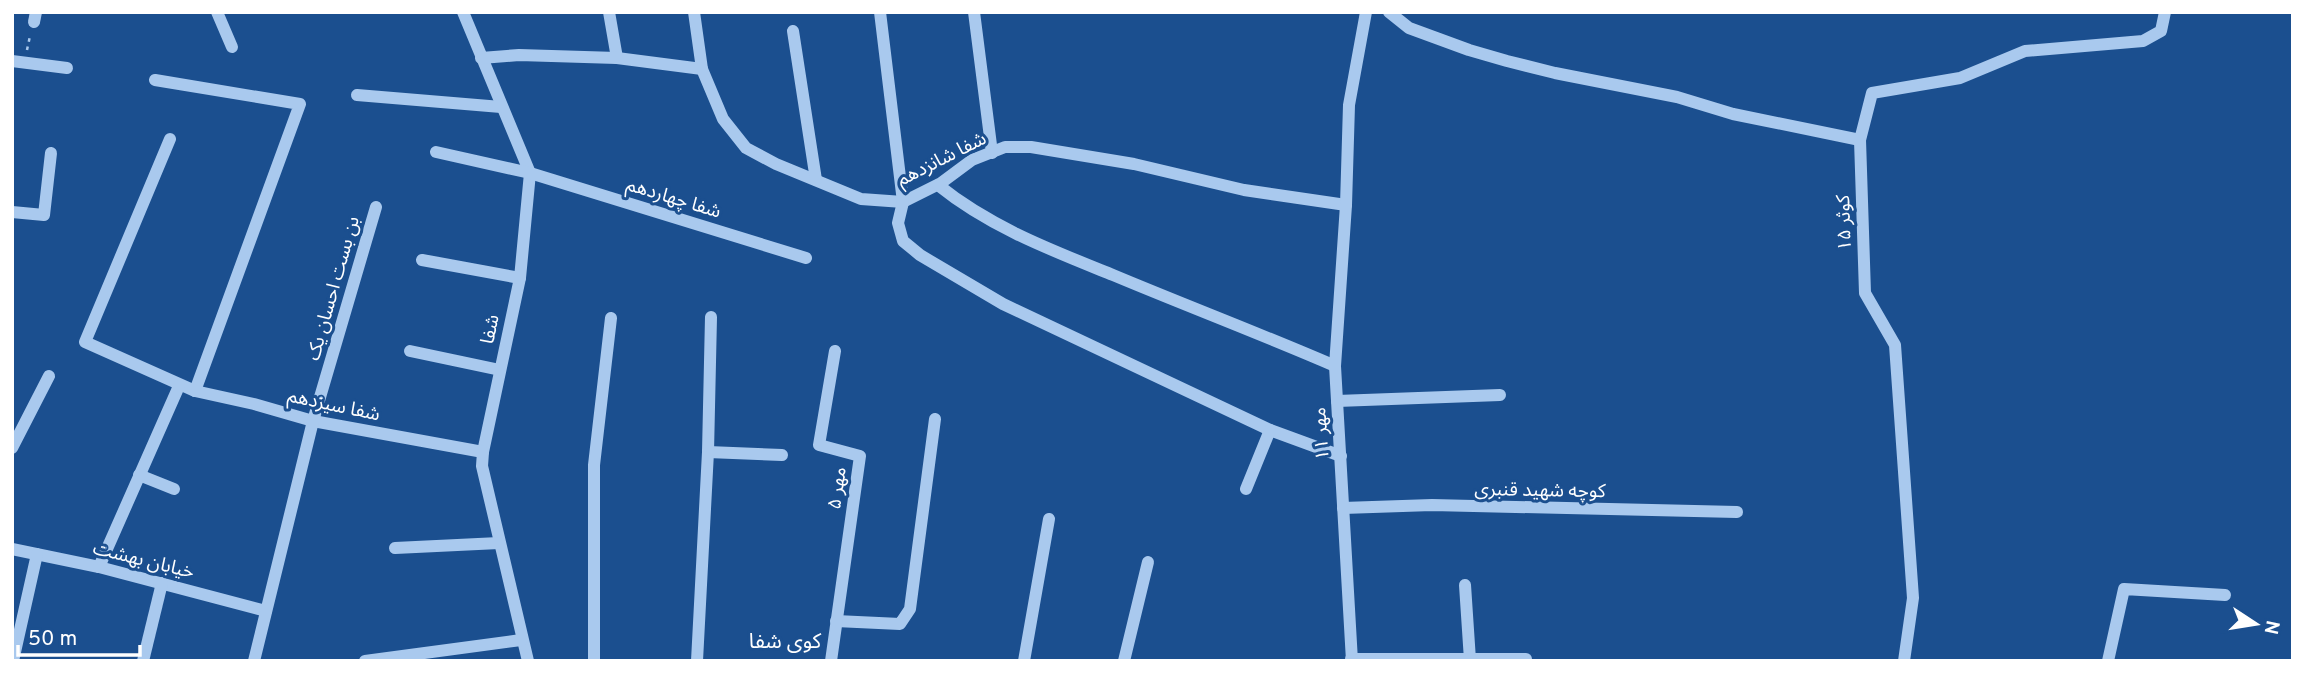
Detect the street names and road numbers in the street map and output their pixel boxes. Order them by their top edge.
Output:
street label: شفا شانزدهم [893,127,991,193]
street label: شفا چهاردهم [623,173,724,226]
street label: کوثر ۱۵ [1832,193,1858,251]
street label: بن بست احسان یک [302,214,366,363]
street label: شفا [476,312,506,347]
street label: شفا سیزدهم [285,384,382,428]
street label: مهر ۱۱ [1308,406,1336,461]
street label: مهر ۵ [823,466,853,511]
street label: کوچه شهید قنبری [1474,478,1607,504]
street label: خیابان بهشت [90,537,197,585]

